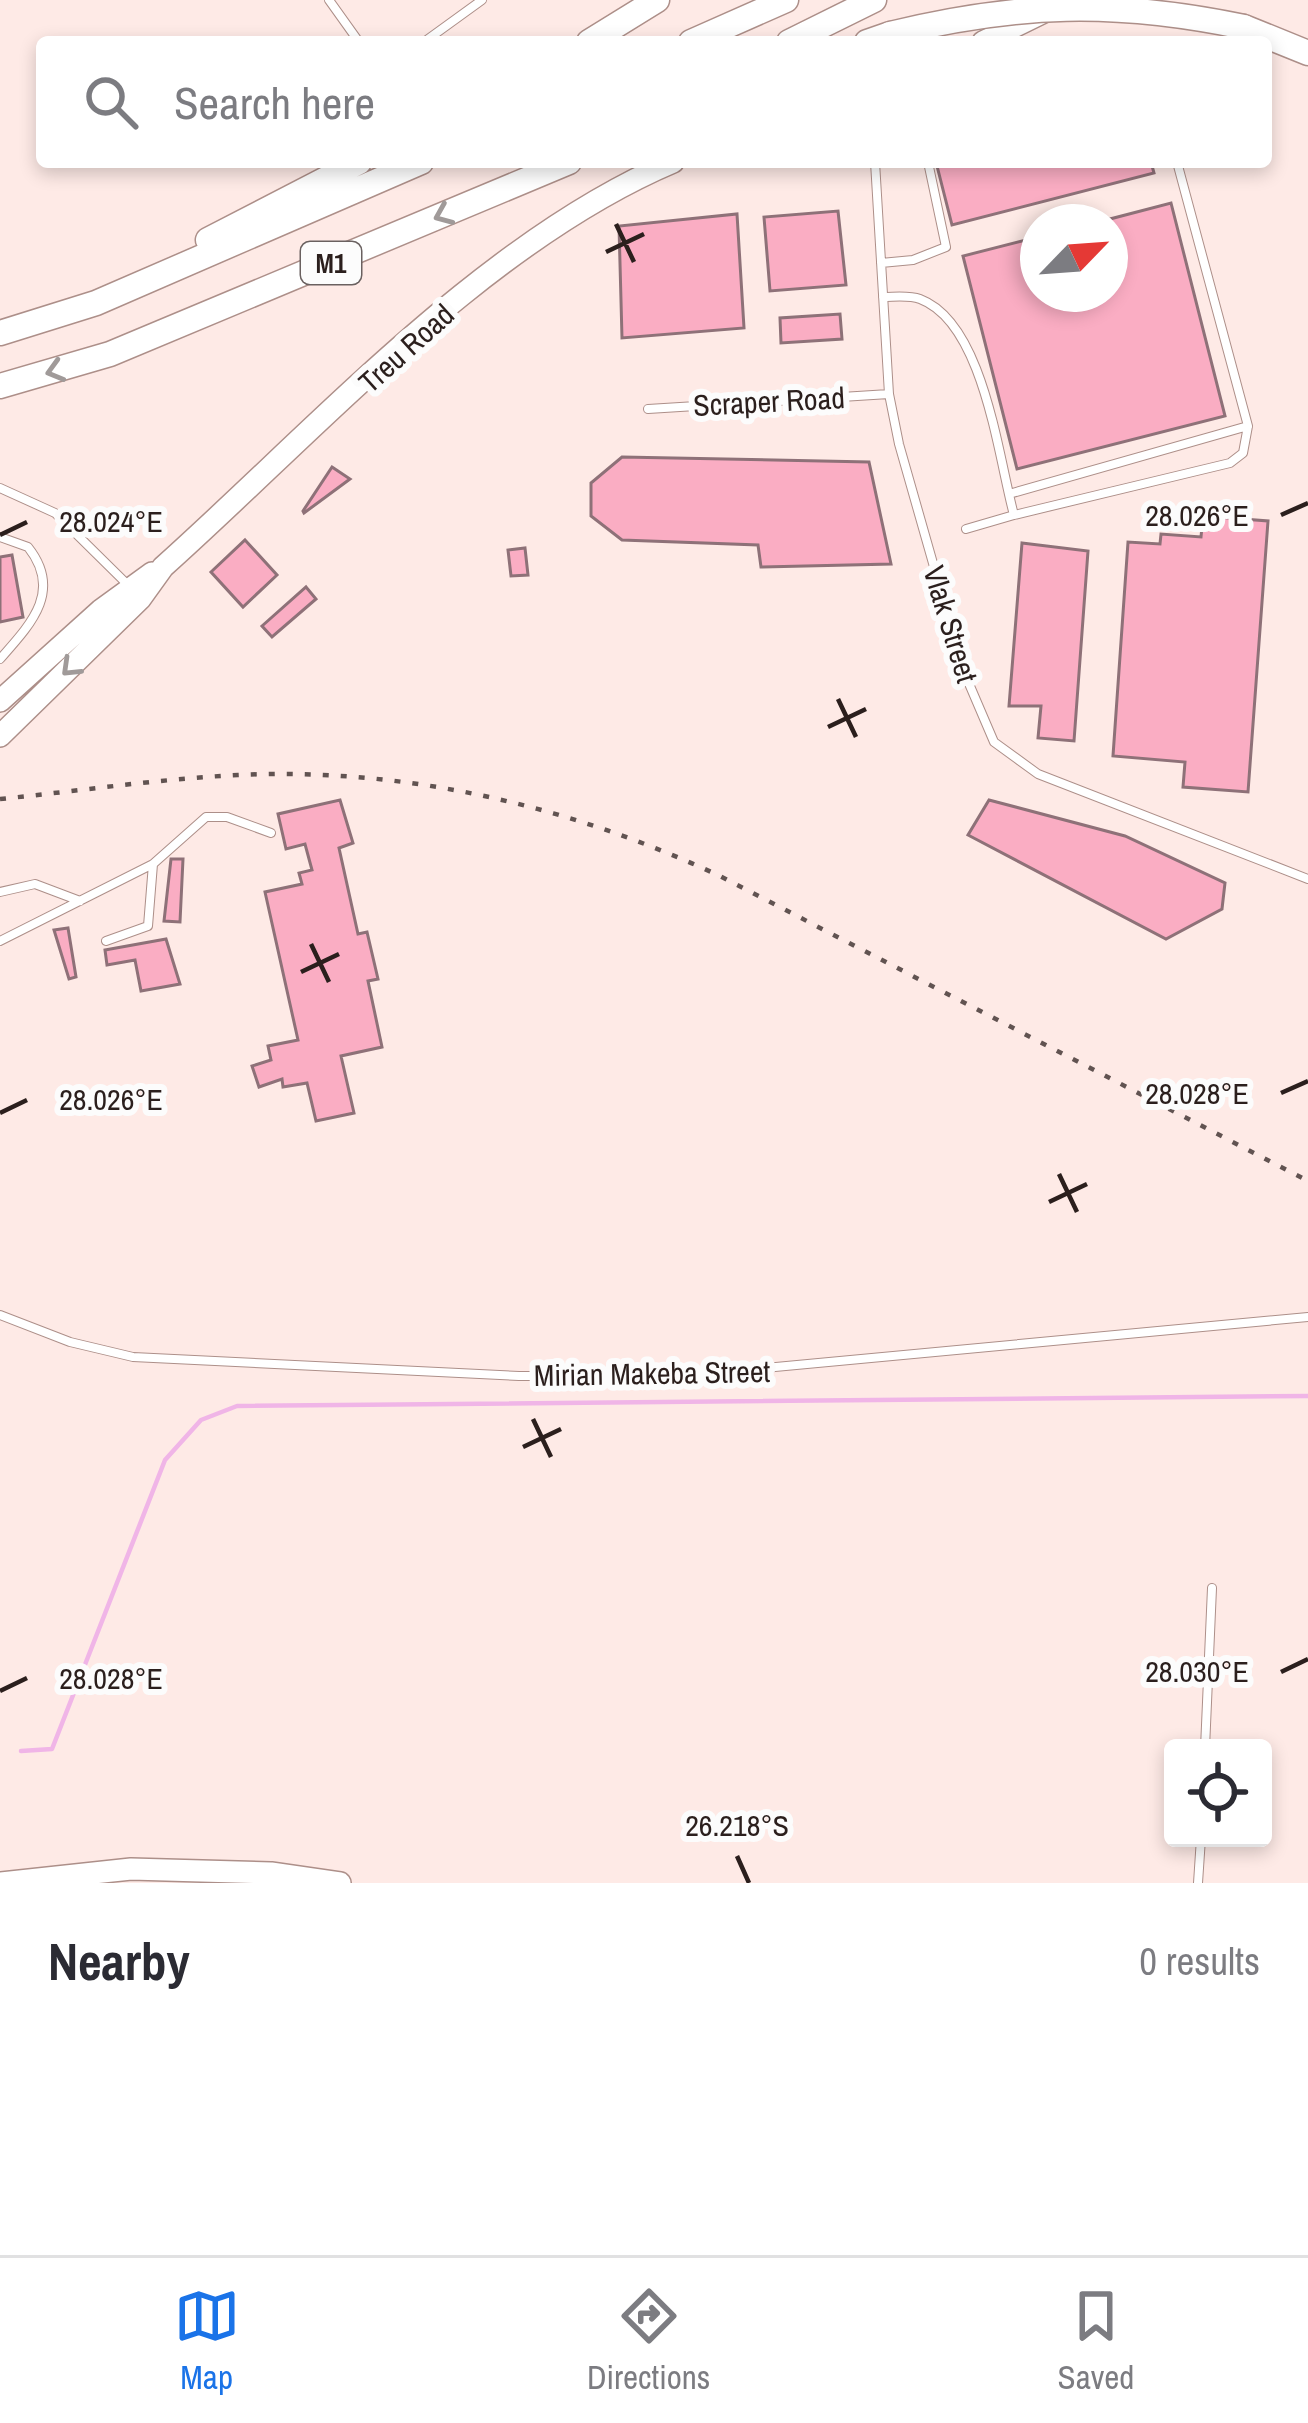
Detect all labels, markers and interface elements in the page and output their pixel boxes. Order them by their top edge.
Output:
search box [36,36,1272,168]
icon: search [78,69,144,135]
text: Search here [174,72,375,133]
one-way arrow [434,201,455,225]
north arrow [1020,204,1128,312]
road number: M1 [301,242,361,284]
street label: Treu Road [350,295,462,401]
one-way arrow [45,357,66,382]
street label: Scraper Road [692,377,846,425]
text: 28.026°E [1145,495,1249,535]
text: 28.024°E [59,501,163,541]
street label: Vlak Street [914,561,988,688]
one-way arrow [62,653,84,675]
text: 28.028°E [1145,1073,1249,1113]
text: 28.026°E [59,1079,163,1119]
street label: Mirian Makeba Street [533,1351,771,1395]
text: 28.030°E [1145,1651,1249,1691]
text: 28.028°E [59,1658,163,1698]
map controls [1164,1739,1272,1847]
button: locate [1164,1739,1272,1847]
text: 26.218°S [685,1805,789,1845]
text: Nearby [48,1927,190,1996]
text: 0 results [1139,1935,1260,1987]
tab: Map [174,2283,240,2399]
tab: Directions [587,2283,710,2399]
tab: Saved [1058,2283,1134,2399]

